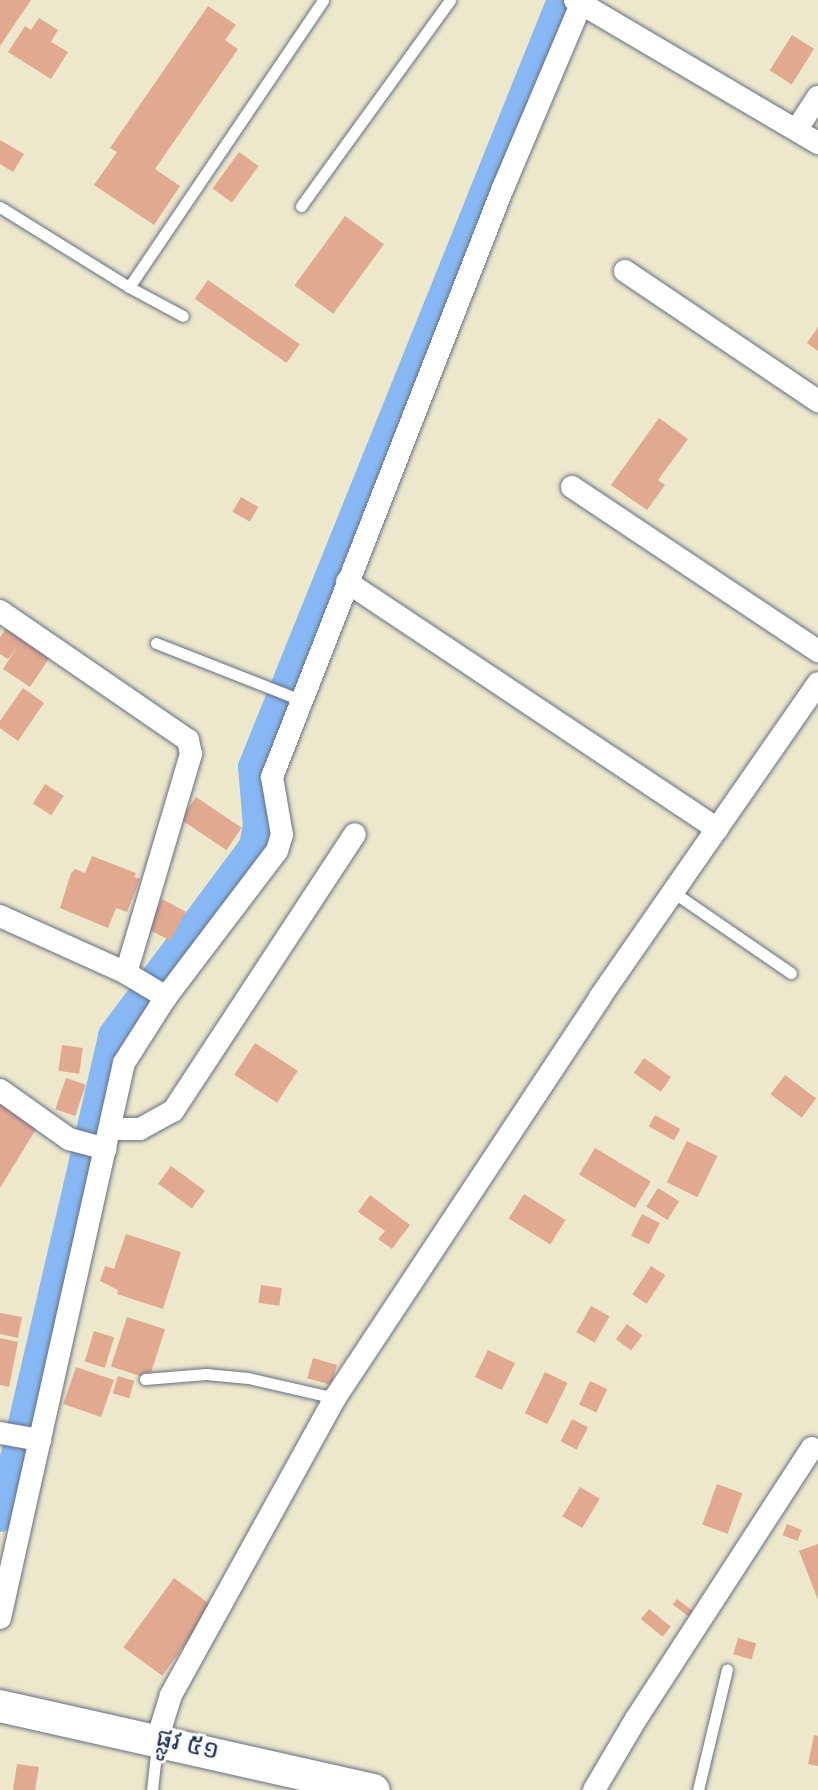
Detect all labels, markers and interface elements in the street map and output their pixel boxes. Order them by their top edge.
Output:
street label: ផ្លូវ ៥១ [152,1725,222,1769]

